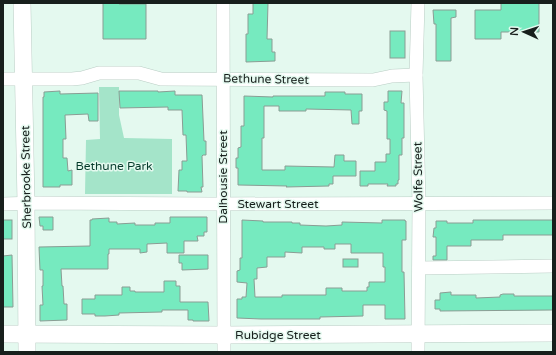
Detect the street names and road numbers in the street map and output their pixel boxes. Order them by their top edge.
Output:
street label: Bethune Street [223,71,309,87]
street label: Sherbrooke Street [18,125,34,229]
street label: Dalhousie Street [216,130,230,224]
street label: Wolfe Street [410,141,426,212]
street label: Stewart Street [237,197,319,211]
street label: Rubidge Street [235,328,321,342]

